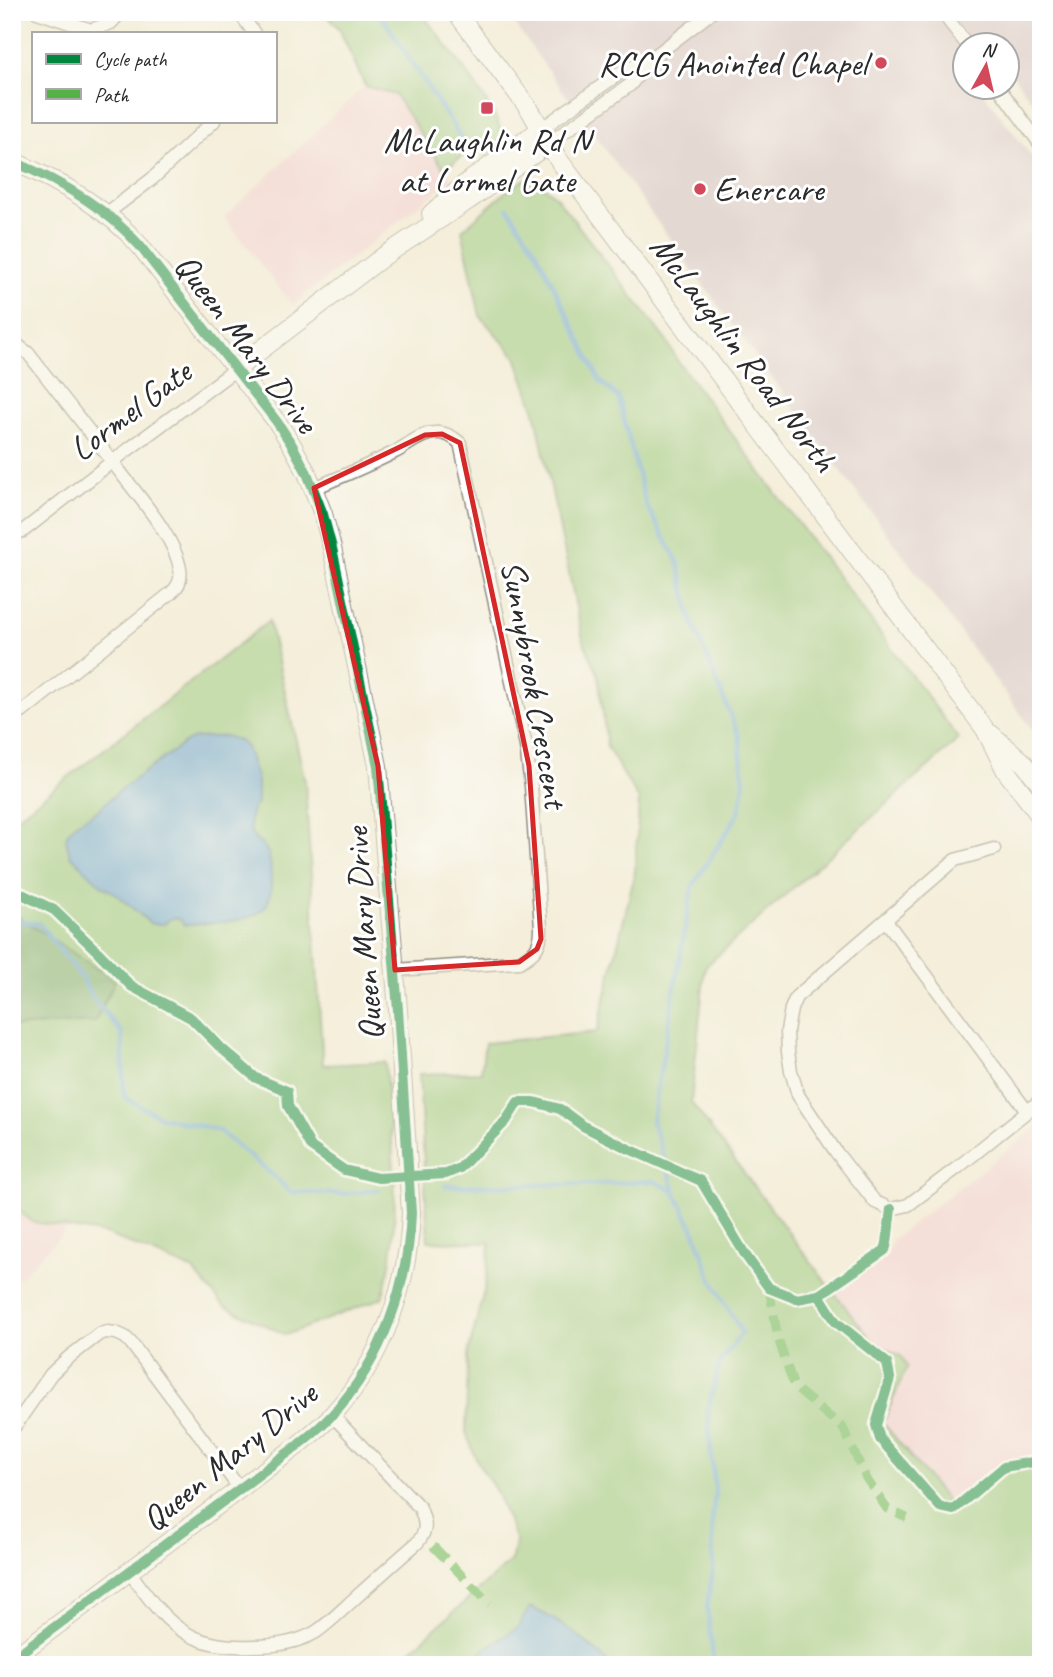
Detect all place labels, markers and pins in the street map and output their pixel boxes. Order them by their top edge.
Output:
place label: RCCG Anointed Chapel [598,41,873,86]
marker: RCCG Anointed Chapel [873,55,889,71]
marker: McLaughlin Rd N at Lormel Gate [479,100,495,116]
place label: McLaughlin Rd N at Lormel Gate [384,118,595,203]
place label: Enercare [714,167,826,212]
marker: Enercare [692,181,708,197]

